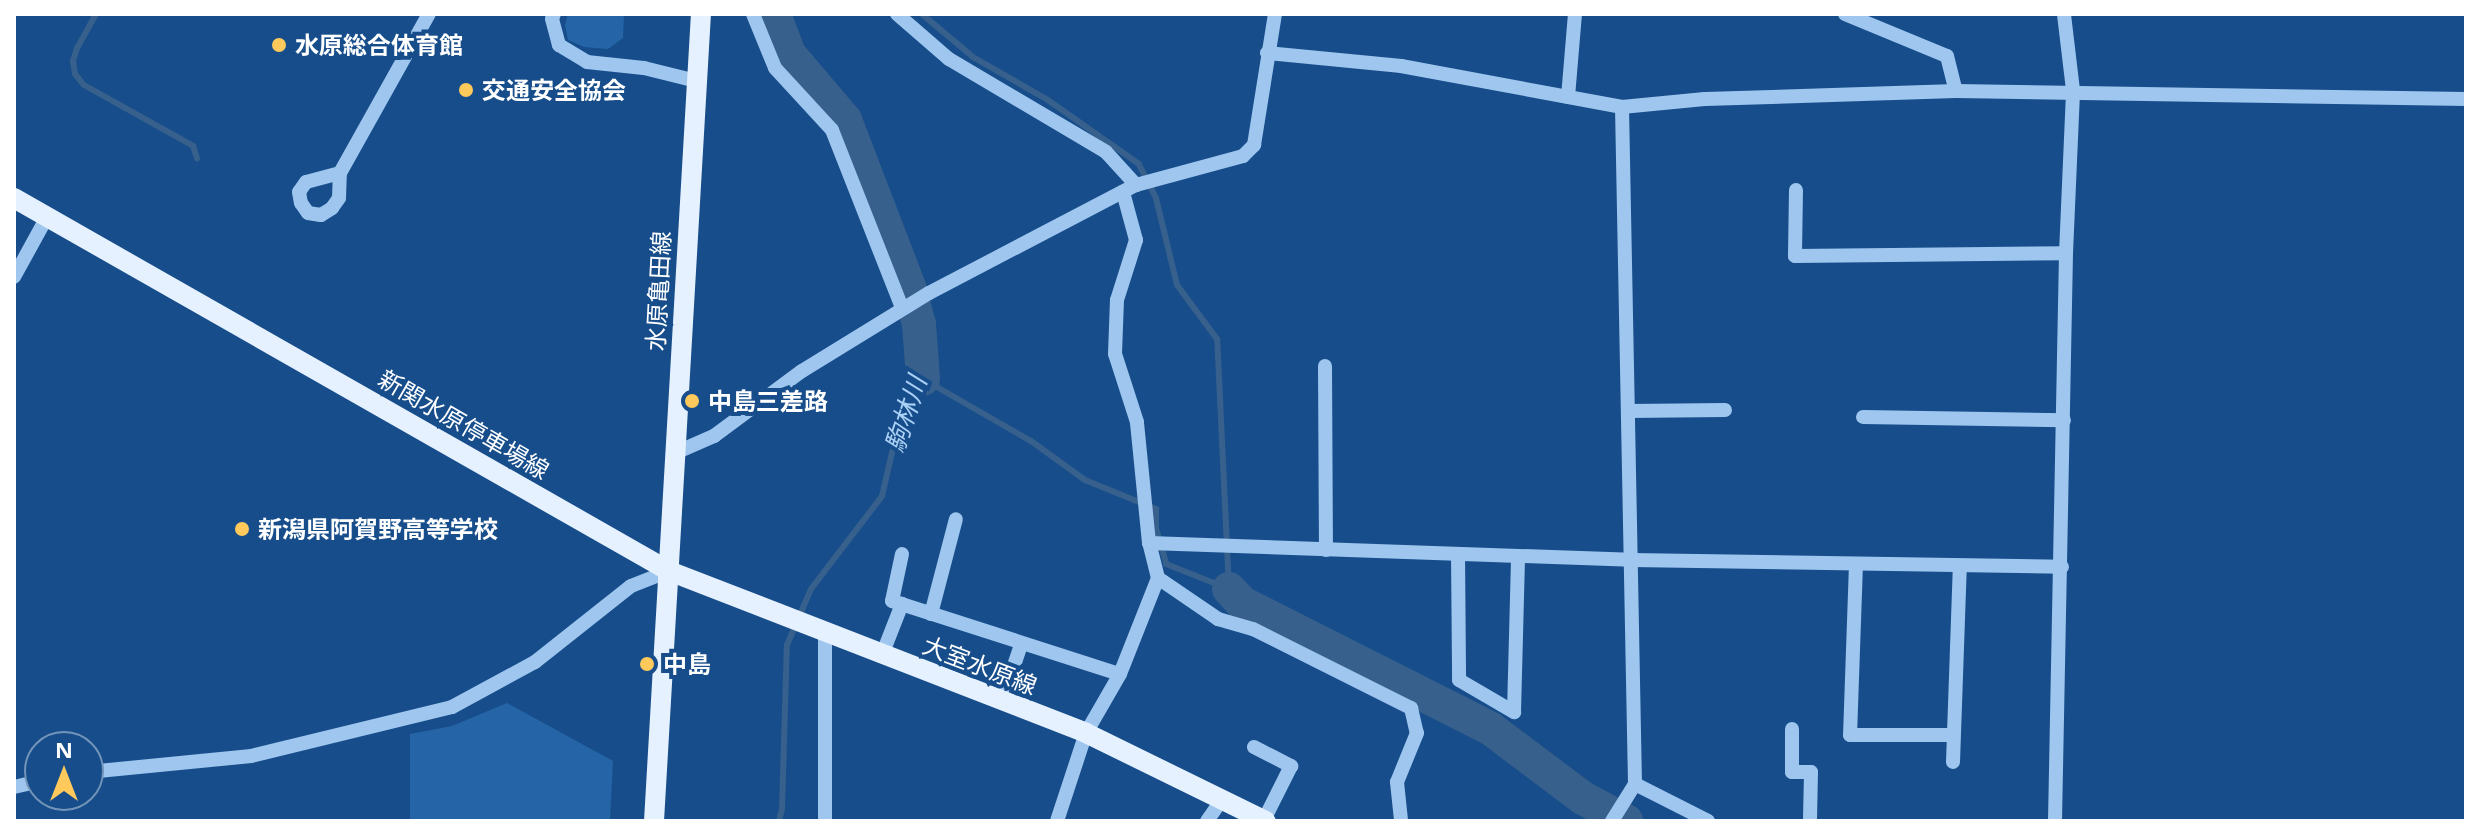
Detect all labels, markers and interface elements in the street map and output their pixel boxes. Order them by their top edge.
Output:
place label: 水原総合体育館 [295,31,463,59]
marker: 水原総合体育館 [270,36,288,54]
place label: 交通安全協会 [482,76,626,104]
marker: 交通安全協会 [457,81,475,99]
street label: 水原亀田線 [640,230,676,352]
street label: 新関水原停車場線 [374,364,554,484]
water label: 駒林川 [879,372,933,456]
place label: 中島三差路 [708,387,828,415]
marker: 中島三差路 [683,392,701,410]
place label: 新潟県阿賀野高等学校 [258,515,498,543]
marker: 新潟県阿賀野高等学校 [233,520,251,538]
street label: 大室水原線 [919,630,1041,700]
place label: 中島 [663,650,711,678]
marker: 中島 [638,655,656,673]
north arrow [24,731,104,811]
text: N [55,734,73,764]

